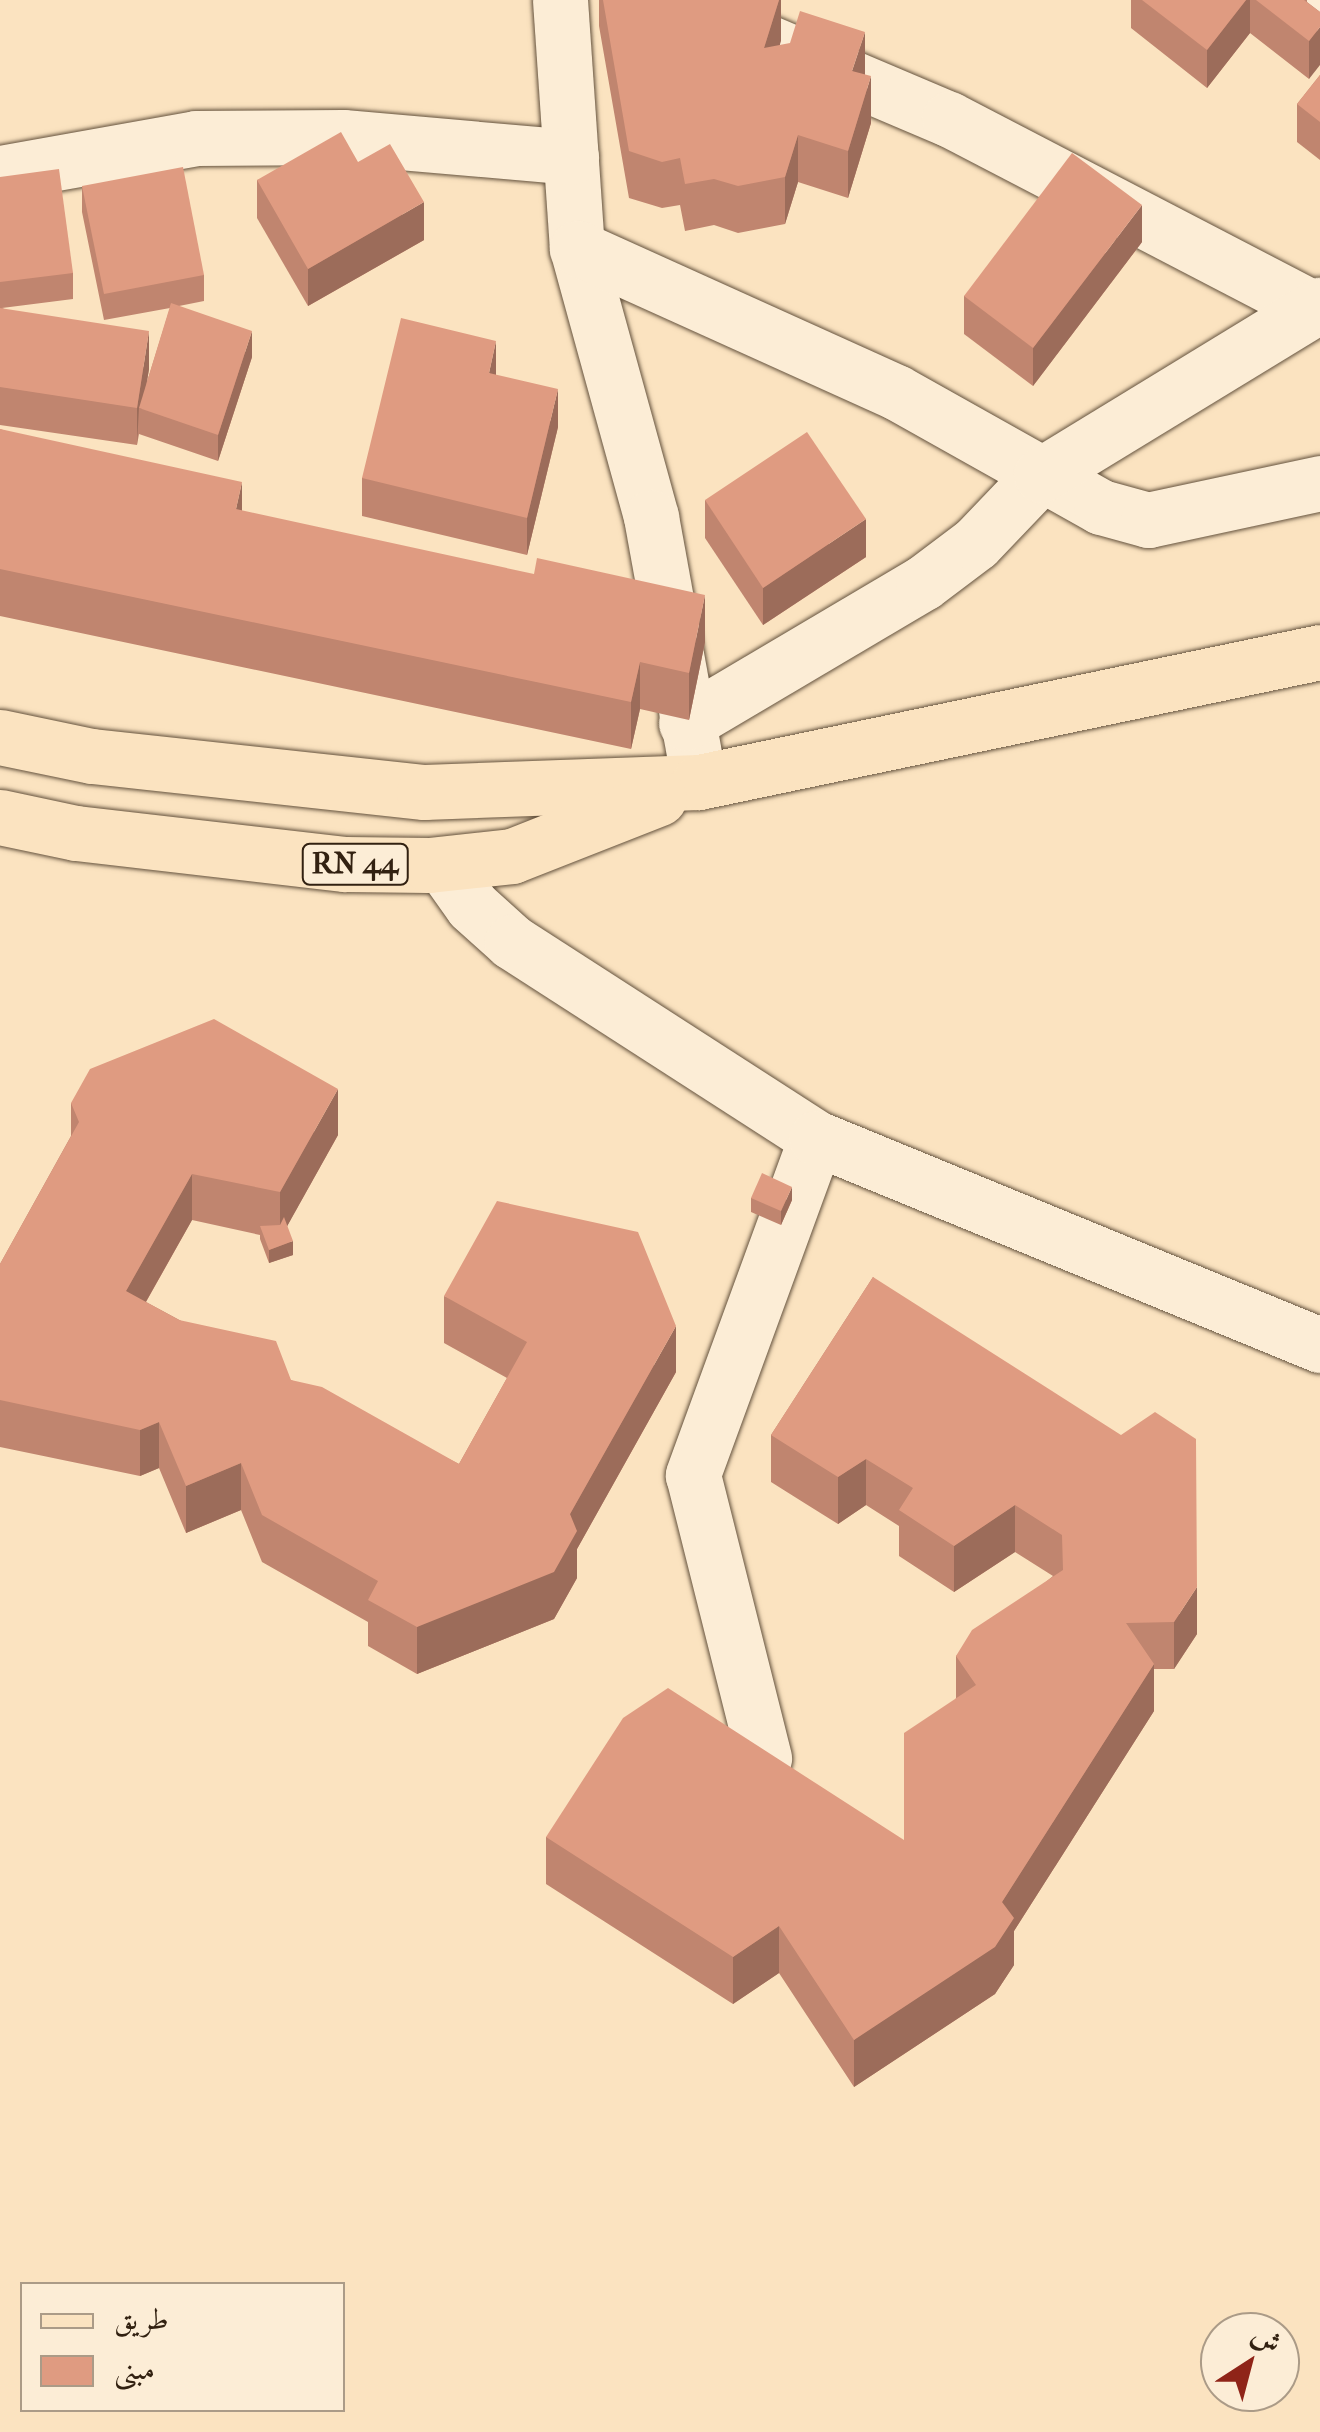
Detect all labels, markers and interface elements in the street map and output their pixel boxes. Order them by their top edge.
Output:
road number: RN 44 [300,839,410,889]
legend [20,2282,345,2412]
text: طريق [114,2302,169,2337]
north arrow [1200,2312,1300,2412]
text: ش [1246,2317,1288,2360]
text: مبنى [114,2352,155,2387]

